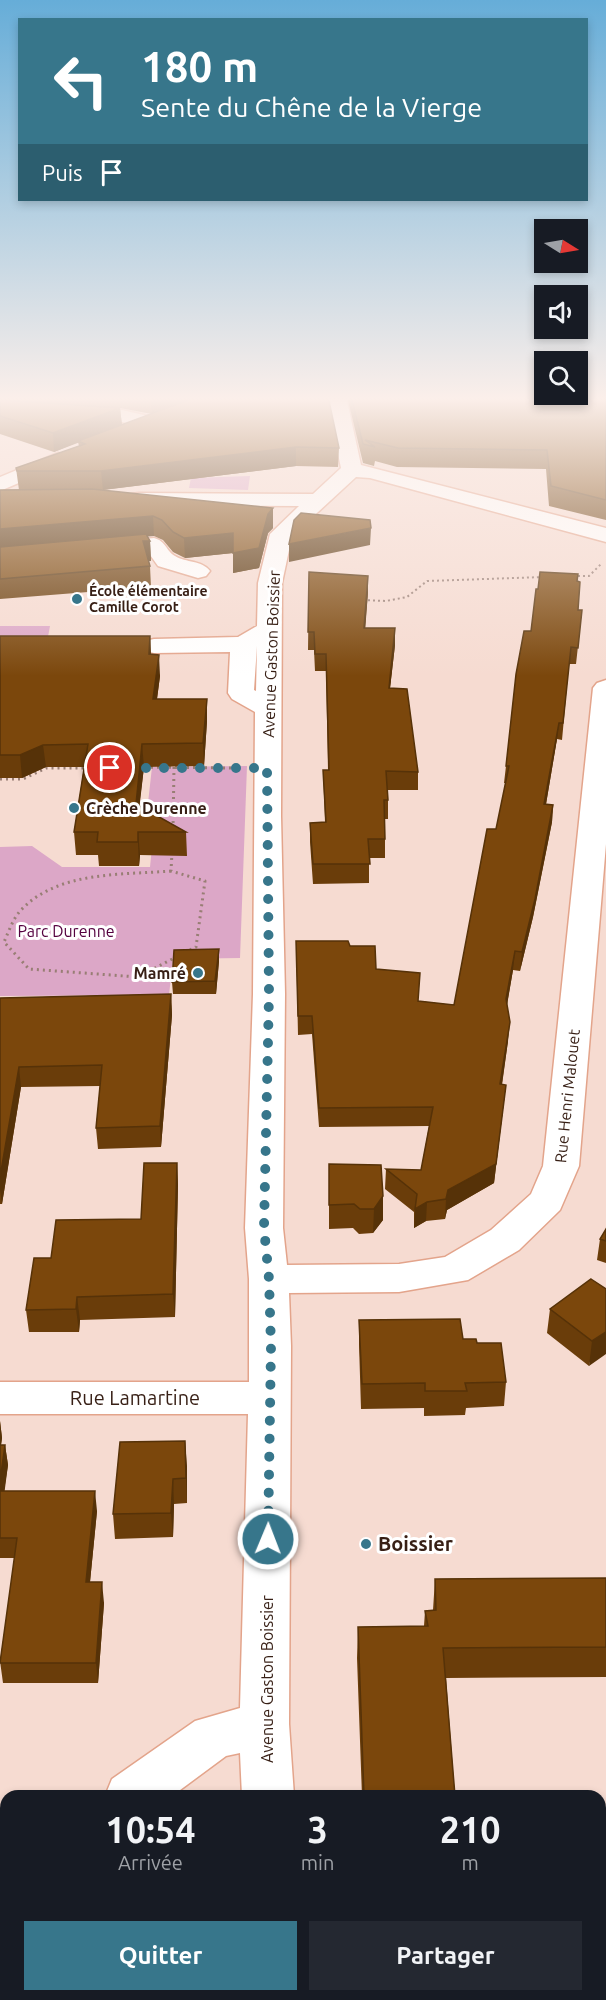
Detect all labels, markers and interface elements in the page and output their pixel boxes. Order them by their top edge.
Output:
icon: left [42,42,120,120]
text: 180 m [141,43,258,90]
text: Sente du Chêne de la Vierge [141,92,482,122]
icon: arrive [95,156,128,189]
text: Puis [42,160,83,185]
north arrow [534,219,588,273]
map controls [534,219,588,405]
button: sound [534,285,588,339]
button: search [534,351,588,405]
street label: Avenue Gaston Boissier [259,570,283,738]
place label: École élémentaire Camille Corot [89,582,208,615]
marker: École élémentaire Camille Corot [70,592,84,606]
pin [84,742,135,793]
icon: arrive [93,751,126,784]
place label: Crèche Durenne [86,799,207,817]
marker: Crèche Durenne [67,801,81,815]
park label: Parc Durenne [17,922,115,940]
place label: Mamré [134,964,186,982]
marker: Mamré [191,966,205,980]
street label: Rue Henri Malouet [551,1028,583,1164]
street label: Rue Lamartine [70,1386,200,1409]
position arrow [236,1507,300,1571]
place label: Boissier [378,1532,454,1555]
marker: Boissier [359,1537,373,1551]
street label: Avenue Gaston Boissier [258,1595,276,1763]
text: 10:54 [105,1809,195,1850]
text: 3 [307,1809,328,1850]
text: 210 [440,1809,501,1850]
text: Arrivée [118,1851,183,1874]
text: min [301,1851,334,1874]
text: m [462,1851,479,1874]
button: Quitter [24,1921,297,1990]
button: Partager [309,1921,582,1990]

